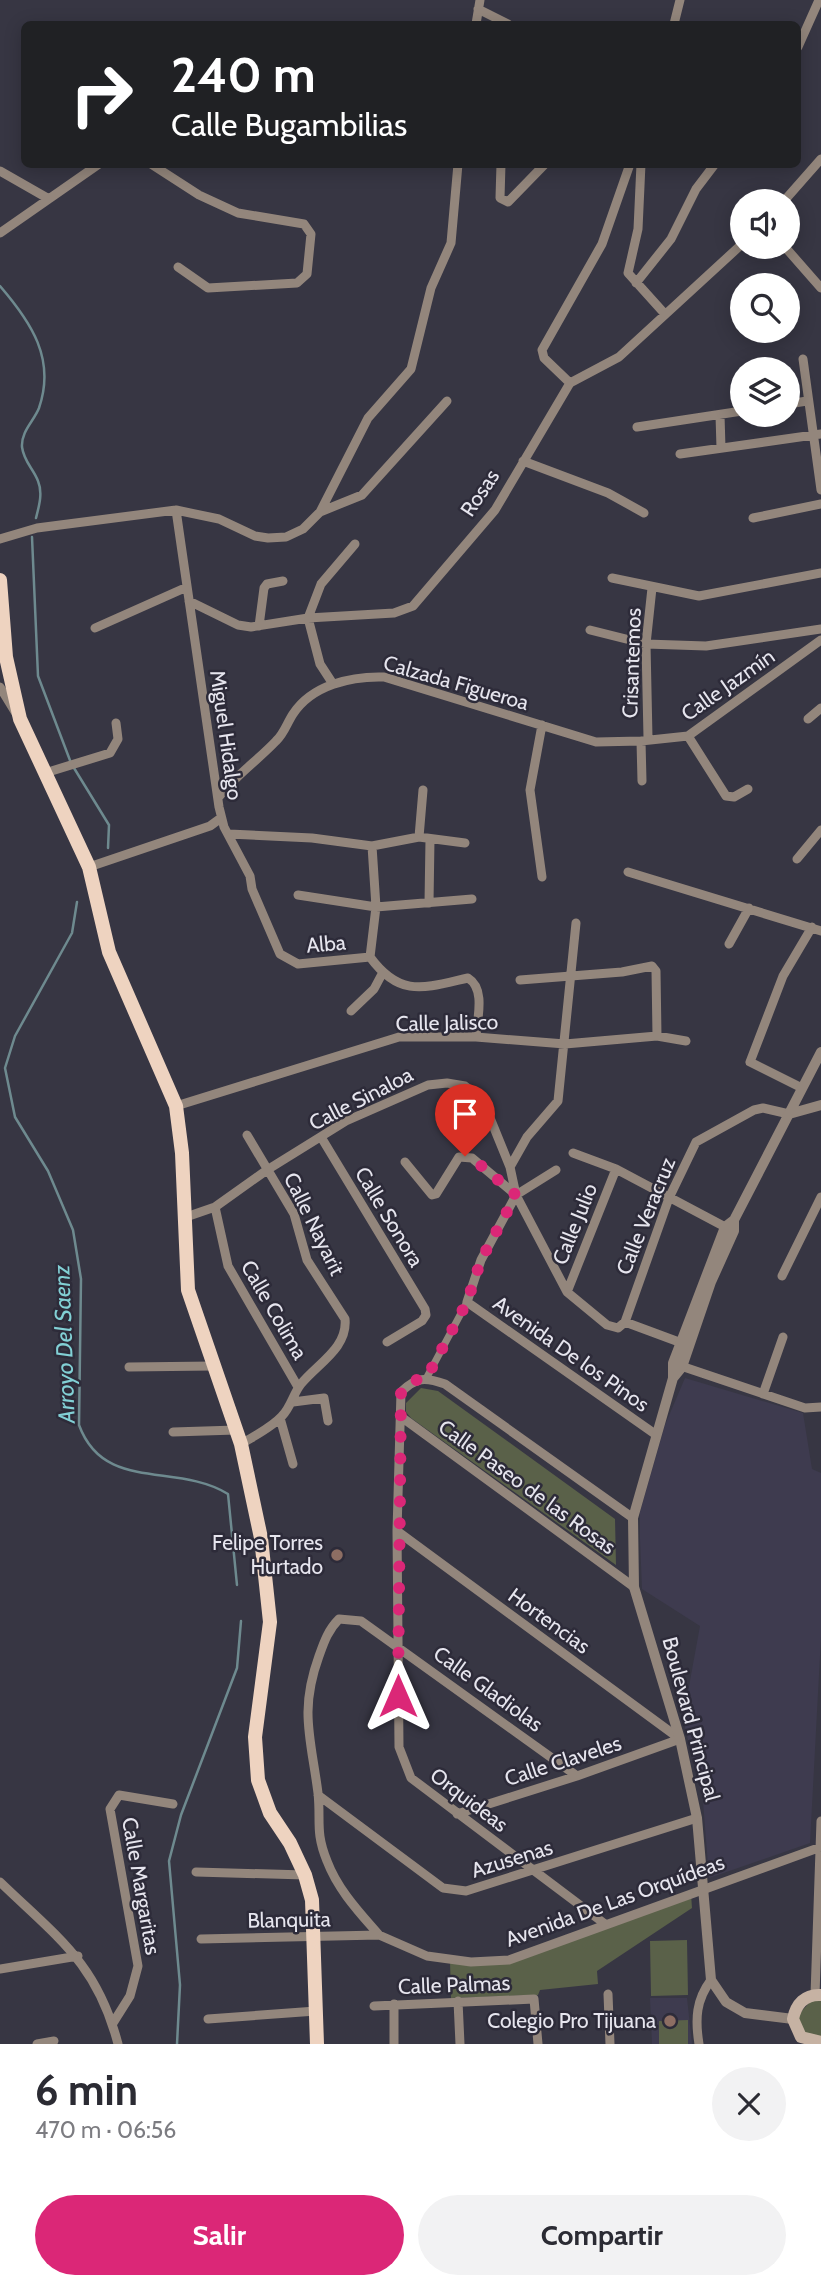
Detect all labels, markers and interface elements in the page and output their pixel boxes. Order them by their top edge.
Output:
text: 240 m [171,45,316,104]
icon: right [56,49,147,140]
text: Calle Bugambilias [171,105,407,144]
map controls [730,189,800,427]
button: sound [730,189,800,259]
button: search [730,273,800,343]
button: layers [730,357,800,427]
street label: Rosas [455,464,504,521]
street label: Crisantemos [617,607,646,719]
street label: Calle Jazmín [676,643,779,726]
street label: Calzada Figueroa [381,650,532,715]
street label: Miguel Hidalgo [205,668,248,802]
street label: Alba [305,929,347,958]
street label: Calle Jalisco [395,1009,498,1036]
street label: Calle Sinaloa [305,1062,417,1135]
pin [435,1084,495,1156]
icon: arrive [446,1095,484,1133]
street label: Calle Veracruz [611,1153,680,1278]
street label: Calle Sonora [350,1162,429,1271]
street label: Calle Nayarit [279,1168,350,1279]
street label: Calle Julio [547,1180,602,1268]
street label: Calle Colima [236,1256,313,1364]
water label: Arroyo Del Saenz [47,1263,81,1425]
street label: Avenida De los Pinos [489,1290,654,1417]
street label: Calle Paseo de las Rosas [434,1414,621,1559]
place label: Felipe Torres Hurtado [212,1530,323,1579]
marker: Felipe Torres Hurtado [329,1547,345,1563]
street label: Hortencias [504,1583,595,1659]
street label: Boulevard Principal [658,1634,725,1804]
street label: Calle Gladiolas [429,1641,548,1737]
position arrow [361,1659,435,1733]
street label: Calle Claveles [501,1730,625,1791]
street label: Orquideas [426,1762,513,1837]
street label: Calle Margaritas [117,1815,166,1957]
street label: Azusenas [468,1834,556,1883]
street label: Avenida De Las Orquídeas [502,1849,728,1952]
street label: Blanquita [247,1906,331,1933]
street label: Calle Palmas [397,1970,511,1999]
place label: Colegio Pro Tijuana [487,2008,656,2034]
marker: Colegio Pro Tijuana [662,2013,678,2029]
text: 6 min [35,2064,138,2116]
button: close [712,2067,786,2141]
text: 470 m · 06:56 [35,2116,176,2144]
button: Salir [35,2195,404,2275]
button: Compartir [418,2195,786,2275]

